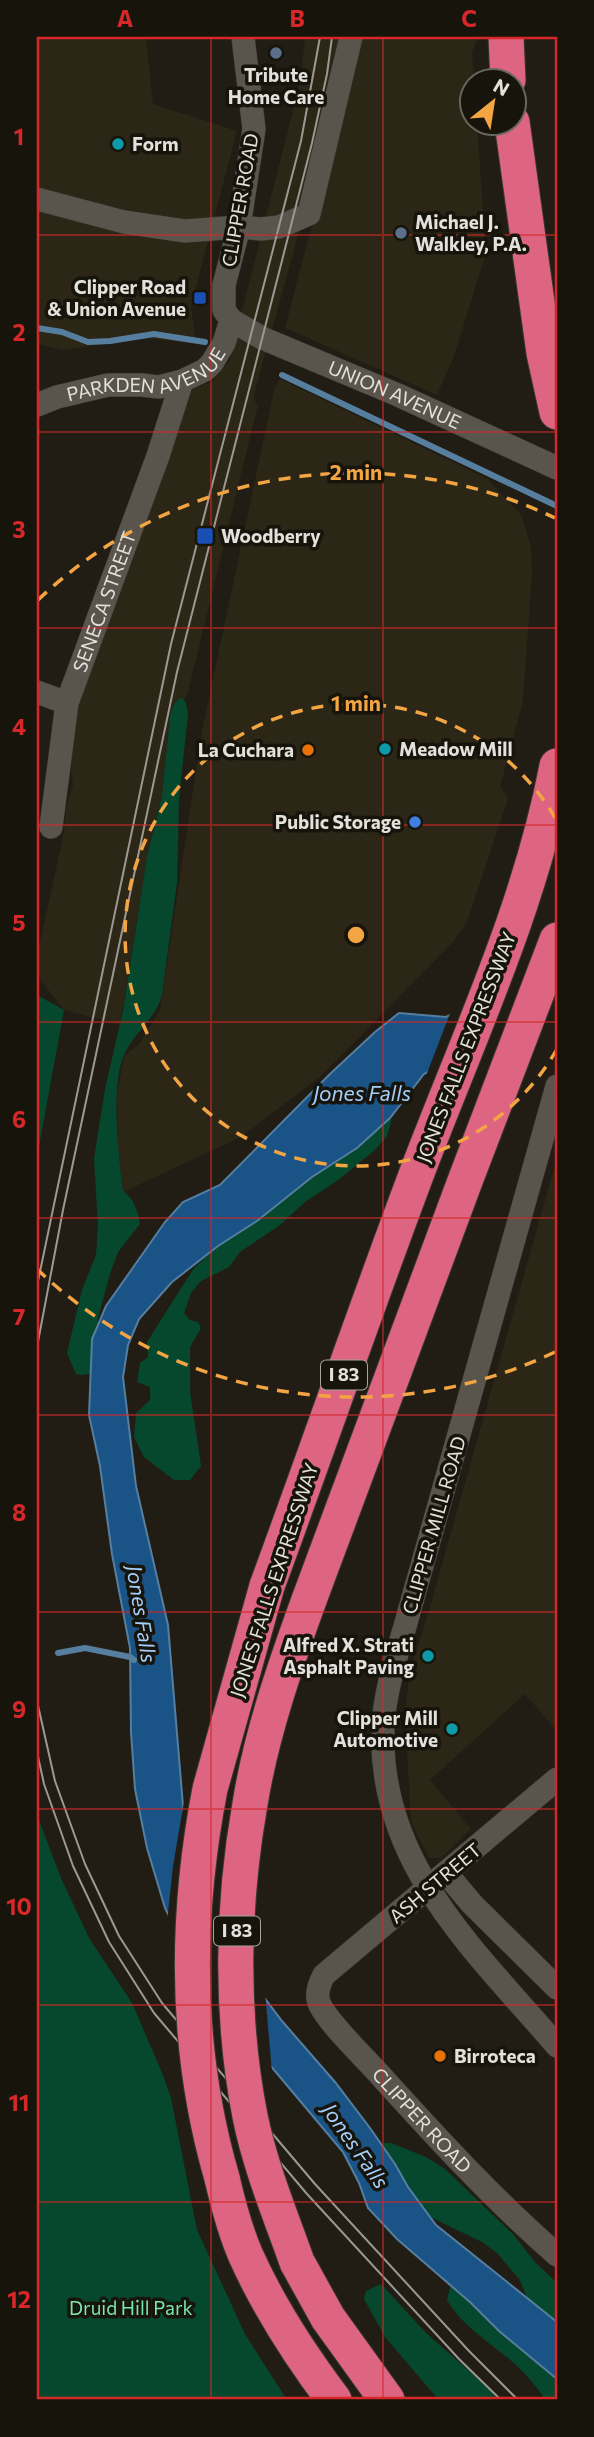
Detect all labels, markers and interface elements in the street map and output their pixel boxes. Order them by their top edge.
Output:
text: A [117,4,134,32]
text: B [289,4,305,32]
text: C [461,4,477,32]
marker: Tribute Home Care [268,45,284,61]
place label: Tribute Home Care [228,63,324,108]
north arrow [458,66,528,136]
text: N [490,73,514,100]
text: 1 [14,122,24,150]
street label: CLIPPER ROAD [216,131,263,268]
place label: Form [132,132,179,155]
marker: Form [110,136,126,152]
place label: Michael J. Walkley, P.A. [415,210,527,255]
marker: Michael J. Walkley, P.A. [393,225,409,241]
place label: Clipper Road & Union Avenue [47,275,186,320]
marker: Clipper Road & Union Avenue [192,290,208,306]
text: 2 [12,318,26,346]
street label: PARKDEN AVENUE [64,343,230,405]
street label: UNION AVENUE [325,355,465,433]
text: 2 min [330,459,382,484]
text: 3 [12,515,26,543]
place label: Woodberry [221,524,321,547]
marker: Woodberry [195,526,215,546]
street label: SENECA STREET [67,528,140,675]
text: 1 min [331,690,381,715]
text: 4 [12,712,26,740]
place label: Meadow Mill [399,737,513,760]
place label: La Cuchara [198,738,294,761]
marker: Meadow Mill [377,741,393,757]
marker: La Cuchara [300,742,316,758]
place label: Public Storage [275,810,401,833]
marker: Public Storage [407,814,423,830]
text: 5 [12,908,26,936]
centre of rings [344,923,368,947]
street label: JONES FALLS EXPRESSWAY [411,928,520,1165]
water label: Jones Falls [311,1080,411,1105]
text: 6 [12,1105,26,1133]
text: 7 [13,1302,25,1330]
road number: I 83 [321,1360,367,1390]
street label: CLIPPER MILL ROAD [397,1433,470,1617]
street label: JONES FALLS EXPRESSWAY [225,1460,322,1700]
text: 8 [12,1498,26,1526]
water label: Jones Falls [122,1561,163,1664]
place label: Alfred X. Strati Asphalt Paving [283,1633,415,1678]
marker: Alfred X. Strati Asphalt Paving [420,1648,436,1664]
text: 9 [12,1695,26,1723]
place label: Clipper Mill Automotive [333,1706,438,1751]
marker: Clipper Mill Automotive [444,1721,460,1737]
street label: ASH STREET [384,1838,485,1928]
text: 10 [6,1892,32,1920]
road number: I 83 [214,1916,260,1945]
place label: Birroteca [454,2044,536,2067]
marker: Birroteca [432,2048,448,2064]
street label: CLIPPER ROAD [368,2062,477,2177]
text: 11 [9,2088,29,2116]
water label: Jones Falls [317,2096,395,2193]
text: 12 [7,2285,31,2313]
park label: Druid Hill Park [69,2296,193,2319]

